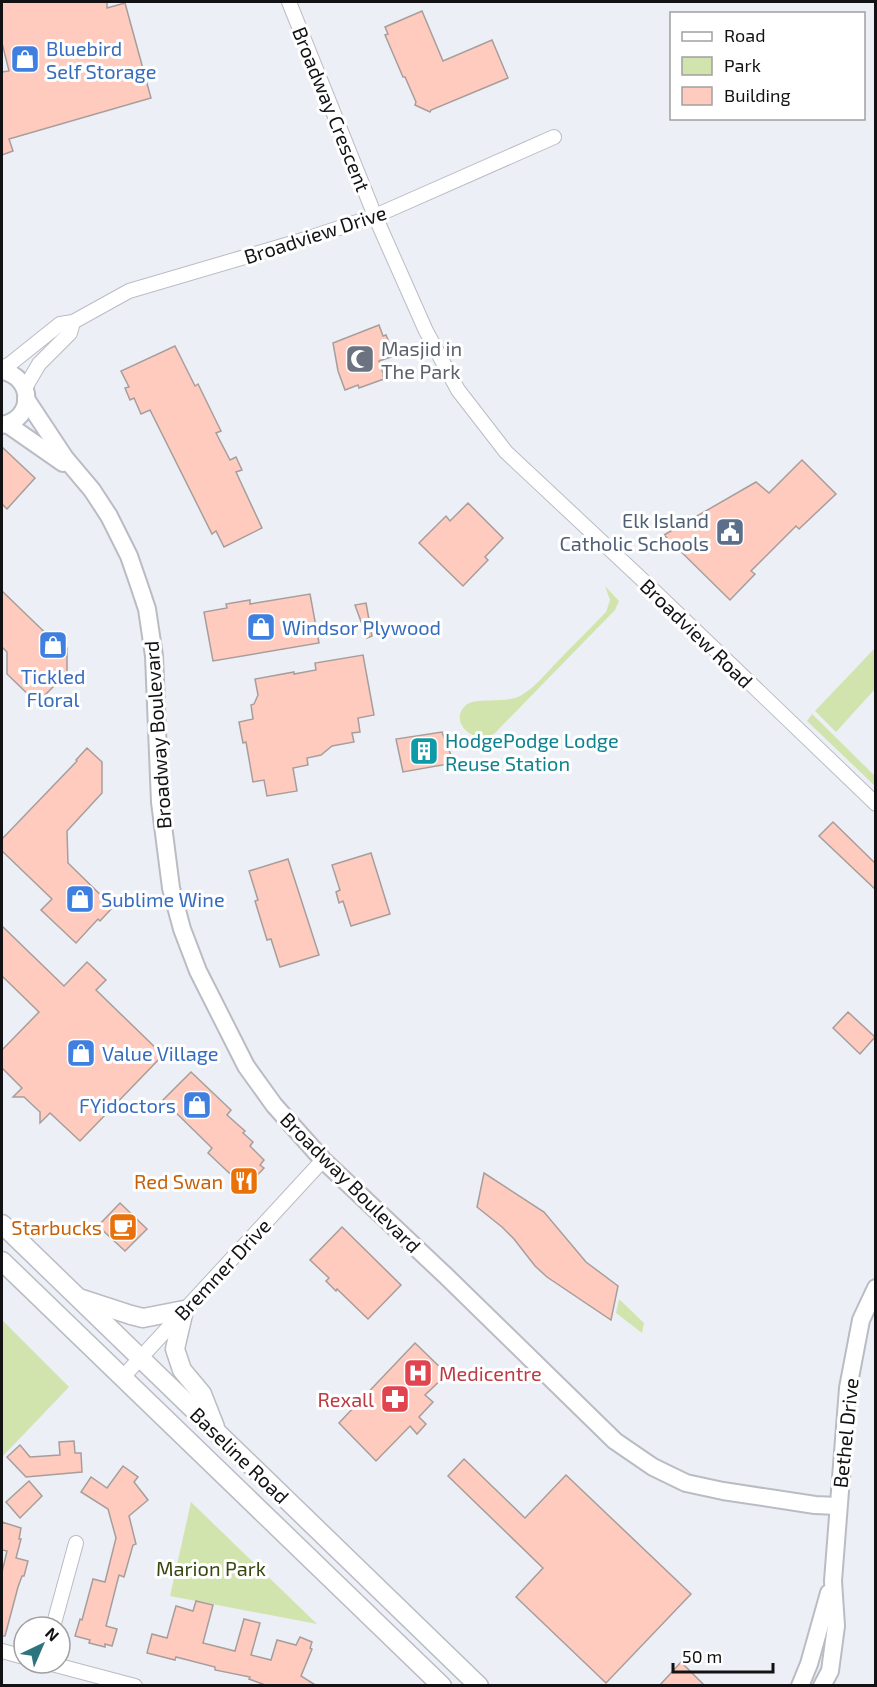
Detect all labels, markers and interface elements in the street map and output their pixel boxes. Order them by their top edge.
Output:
legend [670,12,865,120]
street label: Broadway Crescent [288,23,376,195]
text: Road [724,24,765,46]
place label: Bluebird Self Storage [46,36,156,83]
shop icon: Bluebird Self Storage [9,43,41,75]
text: Park [724,54,761,76]
text: Building [724,84,791,106]
street label: Broadview Drive [241,200,389,268]
place label: Masjid in The Park [381,336,462,383]
mosque icon: Masjid in The Park [344,343,376,375]
place label: Elk Island Catholic Schools [559,508,709,555]
public building icon: Elk Island Catholic Schools [714,516,746,548]
street label: Broadview Road [636,573,758,693]
shop icon: Windsor Plywood [245,611,277,643]
place label: Windsor Plywood [282,615,441,639]
shop icon: Tickled Floral [37,629,69,661]
street label: Broadway Boulevard [138,640,176,830]
place label: Tickled Floral [21,664,85,711]
place label: HodgePodge Lodge Reuse Station [445,728,619,775]
building icon: HodgePodge Lodge Reuse Station [408,735,440,767]
shop icon: Sublime Wine [64,883,96,915]
place label: Sublime Wine [101,887,225,911]
shop icon: Value Village [65,1037,97,1069]
place label: Value Village [102,1041,218,1065]
shop icon: FYidoctors [181,1089,213,1121]
place label: FYidoctors [79,1093,176,1117]
street label: Broadway Boulevard [276,1107,426,1257]
restaurant icon: Red Swan [228,1165,260,1197]
place label: Red Swan [134,1169,223,1193]
cafe icon: Starbucks [107,1211,139,1243]
street label: Bremner Drive [169,1213,275,1325]
place label: Starbucks [11,1215,102,1239]
hospital icon: Medicentre [402,1357,434,1389]
place label: Medicentre [439,1361,542,1385]
street label: Bethel Drive [827,1377,863,1489]
pharmacy icon: Rexall [379,1383,411,1415]
place label: Rexall [318,1387,374,1411]
street label: Baseline Road [186,1402,294,1508]
park label: Marion Park [156,1556,266,1580]
north arrow [12,1615,72,1675]
text: N [42,1623,64,1645]
scale bar [673,1636,774,1674]
text: 50 m [682,1645,722,1667]

